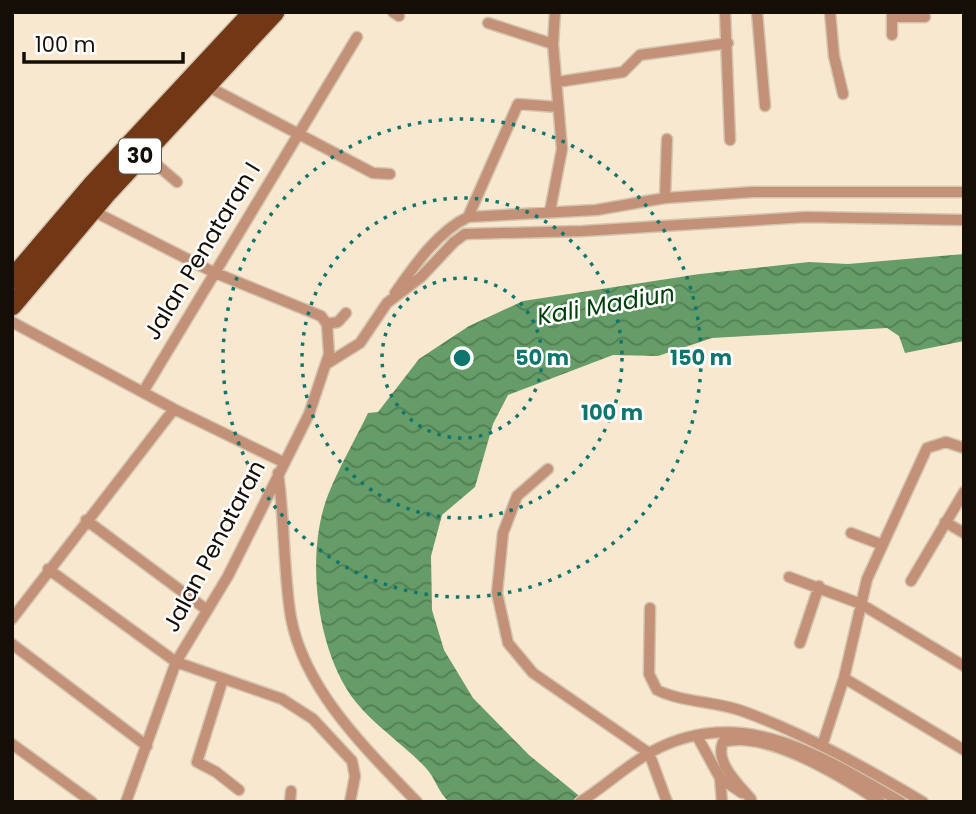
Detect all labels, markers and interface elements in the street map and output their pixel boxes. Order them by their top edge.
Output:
scale bar [24,21,184,65]
text: 100 m [35,30,95,59]
road number: 30 [119,138,161,174]
street label: Jalan Penataran I [136,156,268,346]
water label: Kali Madiun [534,276,677,333]
text: 50 m [515,343,569,372]
text: 150 m [670,343,732,372]
centre of rings [450,346,474,370]
text: 100 m [581,398,643,427]
street label: Jalan Penataran [155,454,273,638]

